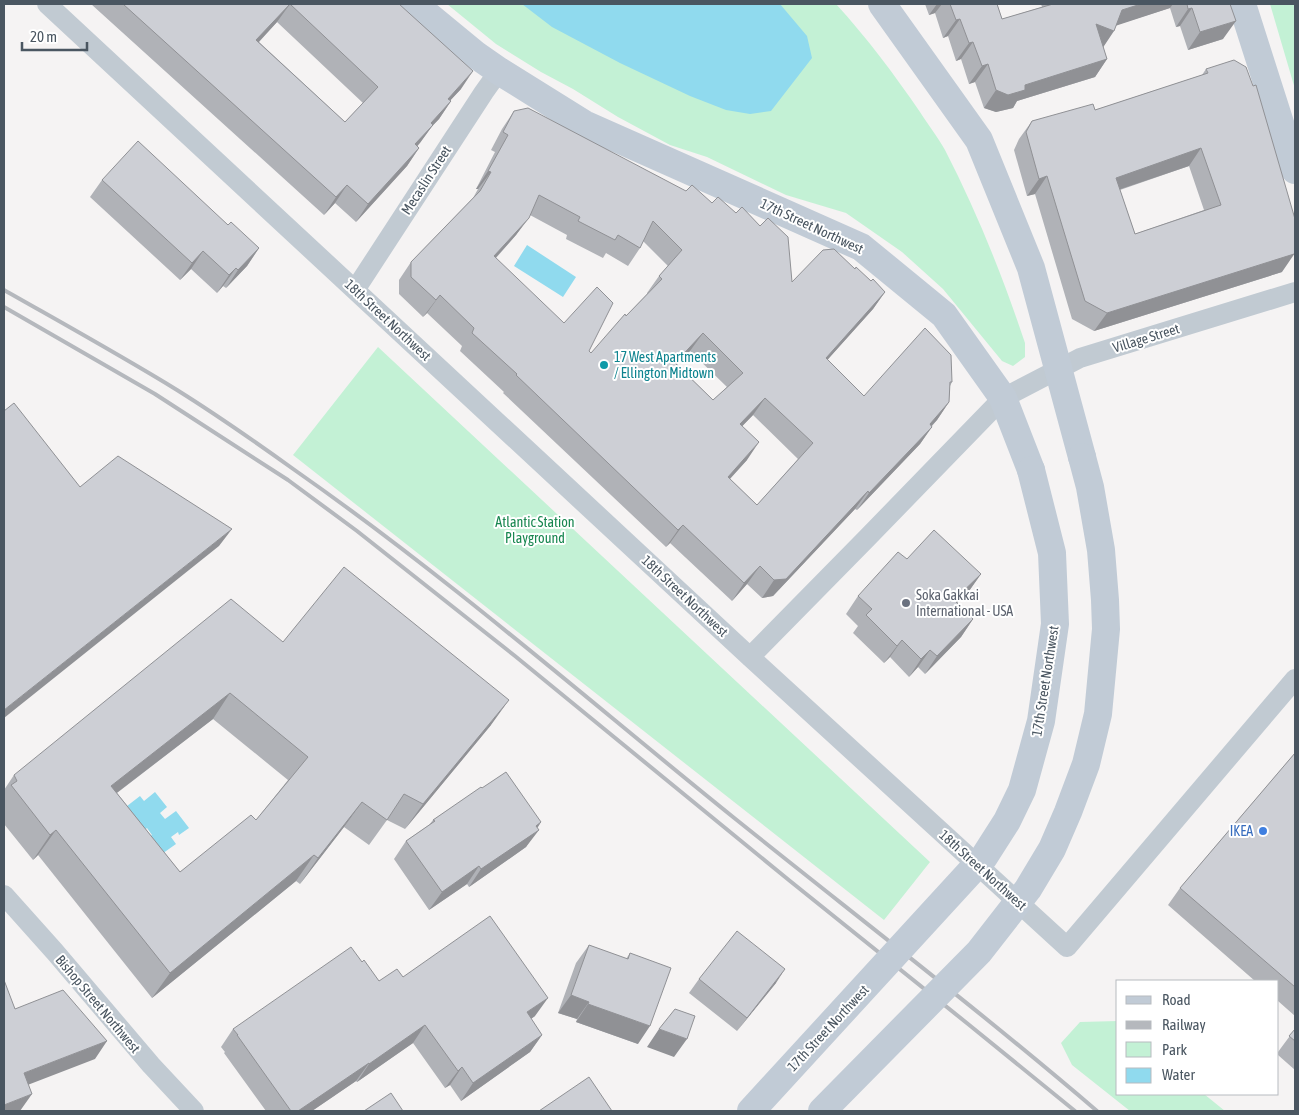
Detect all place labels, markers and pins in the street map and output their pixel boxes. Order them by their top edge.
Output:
place label: 17 West Apartments / Ellington Midtown [614,349,716,381]
marker: 17 West Apartments / Ellington Midtown [598,359,610,371]
place label: Soka Gakkai International - USA [916,587,1013,619]
marker: Soka Gakkai International - USA [900,597,912,609]
place label: IKEA [1230,823,1253,839]
marker: IKEA [1257,825,1269,837]

